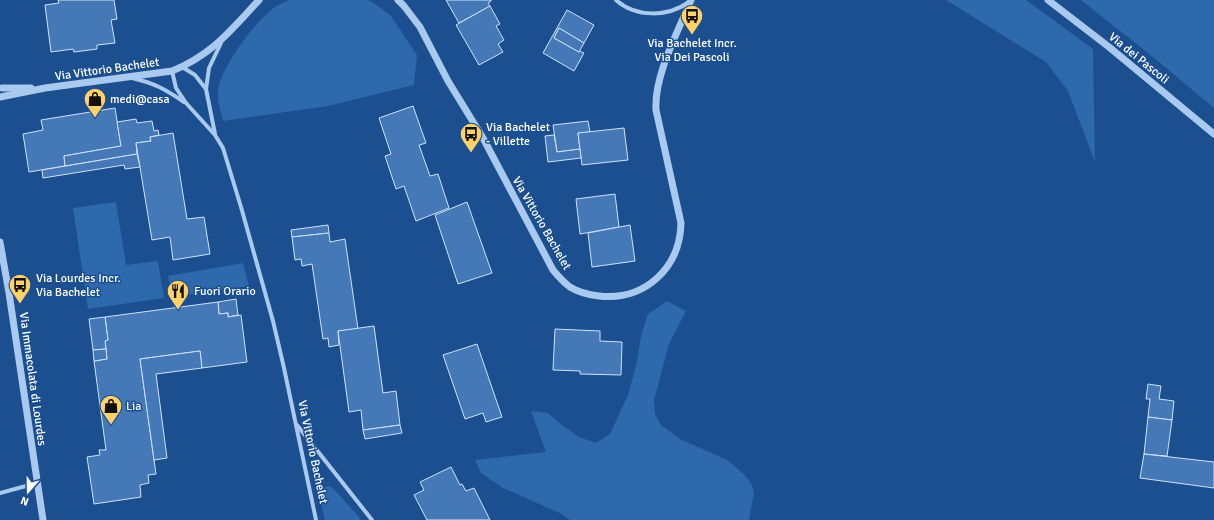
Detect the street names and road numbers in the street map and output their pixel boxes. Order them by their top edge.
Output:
street label: Via dei Pascoli [1105,29,1172,87]
street label: Via Vittorio Bachelet [54,55,160,84]
street label: Via Vittorio Bachelet [509,174,574,273]
street label: Via Immacolata di Lourdes [16,311,49,447]
street label: Via Vittorio Bachelet [294,399,331,505]

